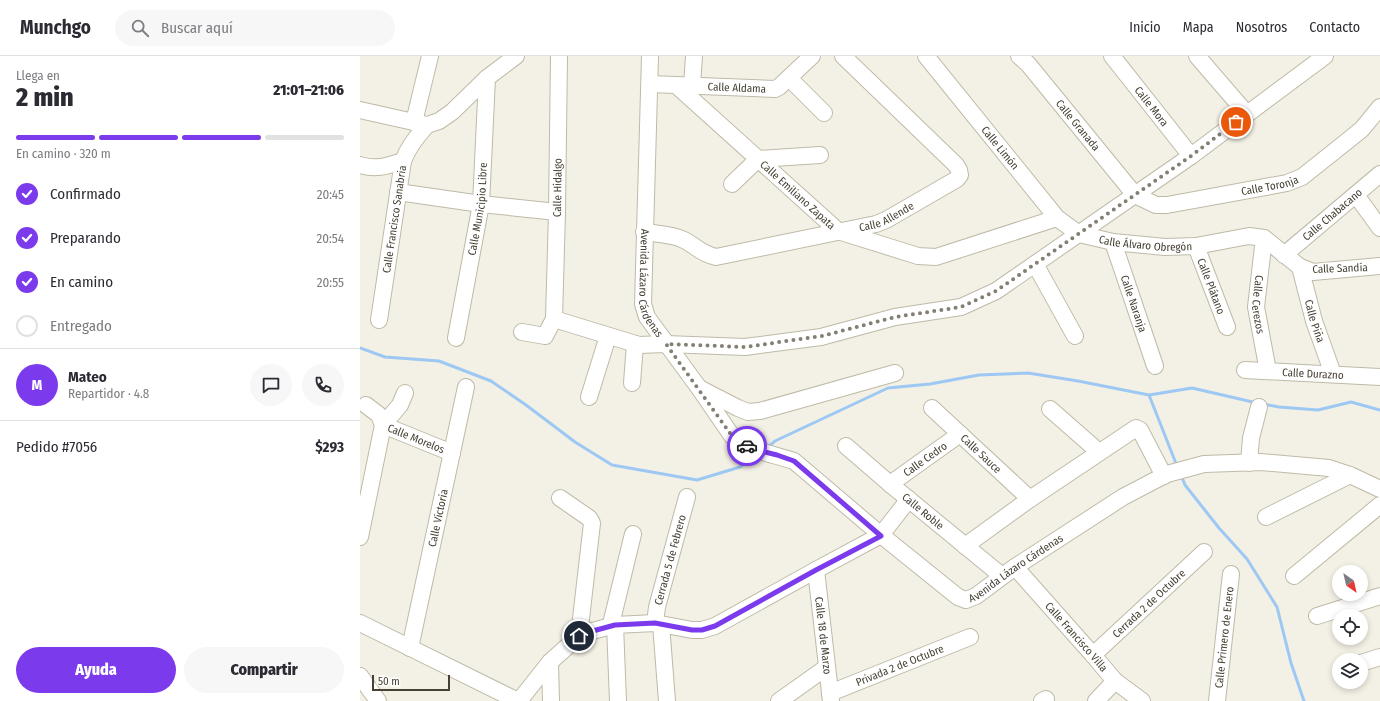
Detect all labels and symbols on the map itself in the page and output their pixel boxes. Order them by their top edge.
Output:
street label: Calle Aldama [707,80,766,96]
street label: Calle Mora [1132,84,1171,129]
street label: Calle Granada [1053,97,1102,154]
pin [1219,105,1253,139]
street label: Calle Limón [978,124,1021,172]
street label: Calle Hidalgo [551,158,565,217]
street label: Calle Emiliano Zapata [757,158,838,232]
street label: Calle Municipio Libre [466,162,490,257]
street label: Calle Francisco Sanabria [380,164,409,274]
street label: Calle Toronja [1240,173,1300,198]
street label: Calle Chabacano [1300,186,1365,244]
street label: Calle Allende [858,199,916,234]
street label: Avenida Lázaro Cárdenas [636,229,666,340]
street label: Calle Álvaro Obregón [1098,233,1192,254]
street label: Calle Plátano [1194,256,1228,316]
street label: Calle Sandía [1312,261,1368,276]
street label: Calle Naranja [1118,273,1149,334]
street label: Calle Cerezos [1249,274,1267,335]
street label: Calle Piña [1302,298,1327,344]
street label: Calle Durazno [1282,366,1344,382]
street label: Calle Morelos [386,422,447,456]
courier [727,426,767,466]
street label: Calle Sauce [958,432,1004,476]
street label: Calle Cedro [901,439,950,479]
street label: Calle Victoria [426,488,451,548]
street label: Calle Roble [899,491,946,533]
street label: Cerrada 5 de Febrero [652,513,689,607]
street label: Avenida Lázaro Cárdenas [967,532,1066,605]
north arrow [1332,565,1368,601]
street label: Cerrada 2 de Octubre [1110,567,1188,641]
street label: Calle Primero de Enero [1212,586,1237,689]
street label: Calle 18 de Marzo [812,596,834,675]
street label: Calle Francisco Villa [1042,600,1110,674]
pin [562,619,596,653]
street label: Privada 2 de Octubre [854,642,946,689]
scale bar [372,673,450,692]

